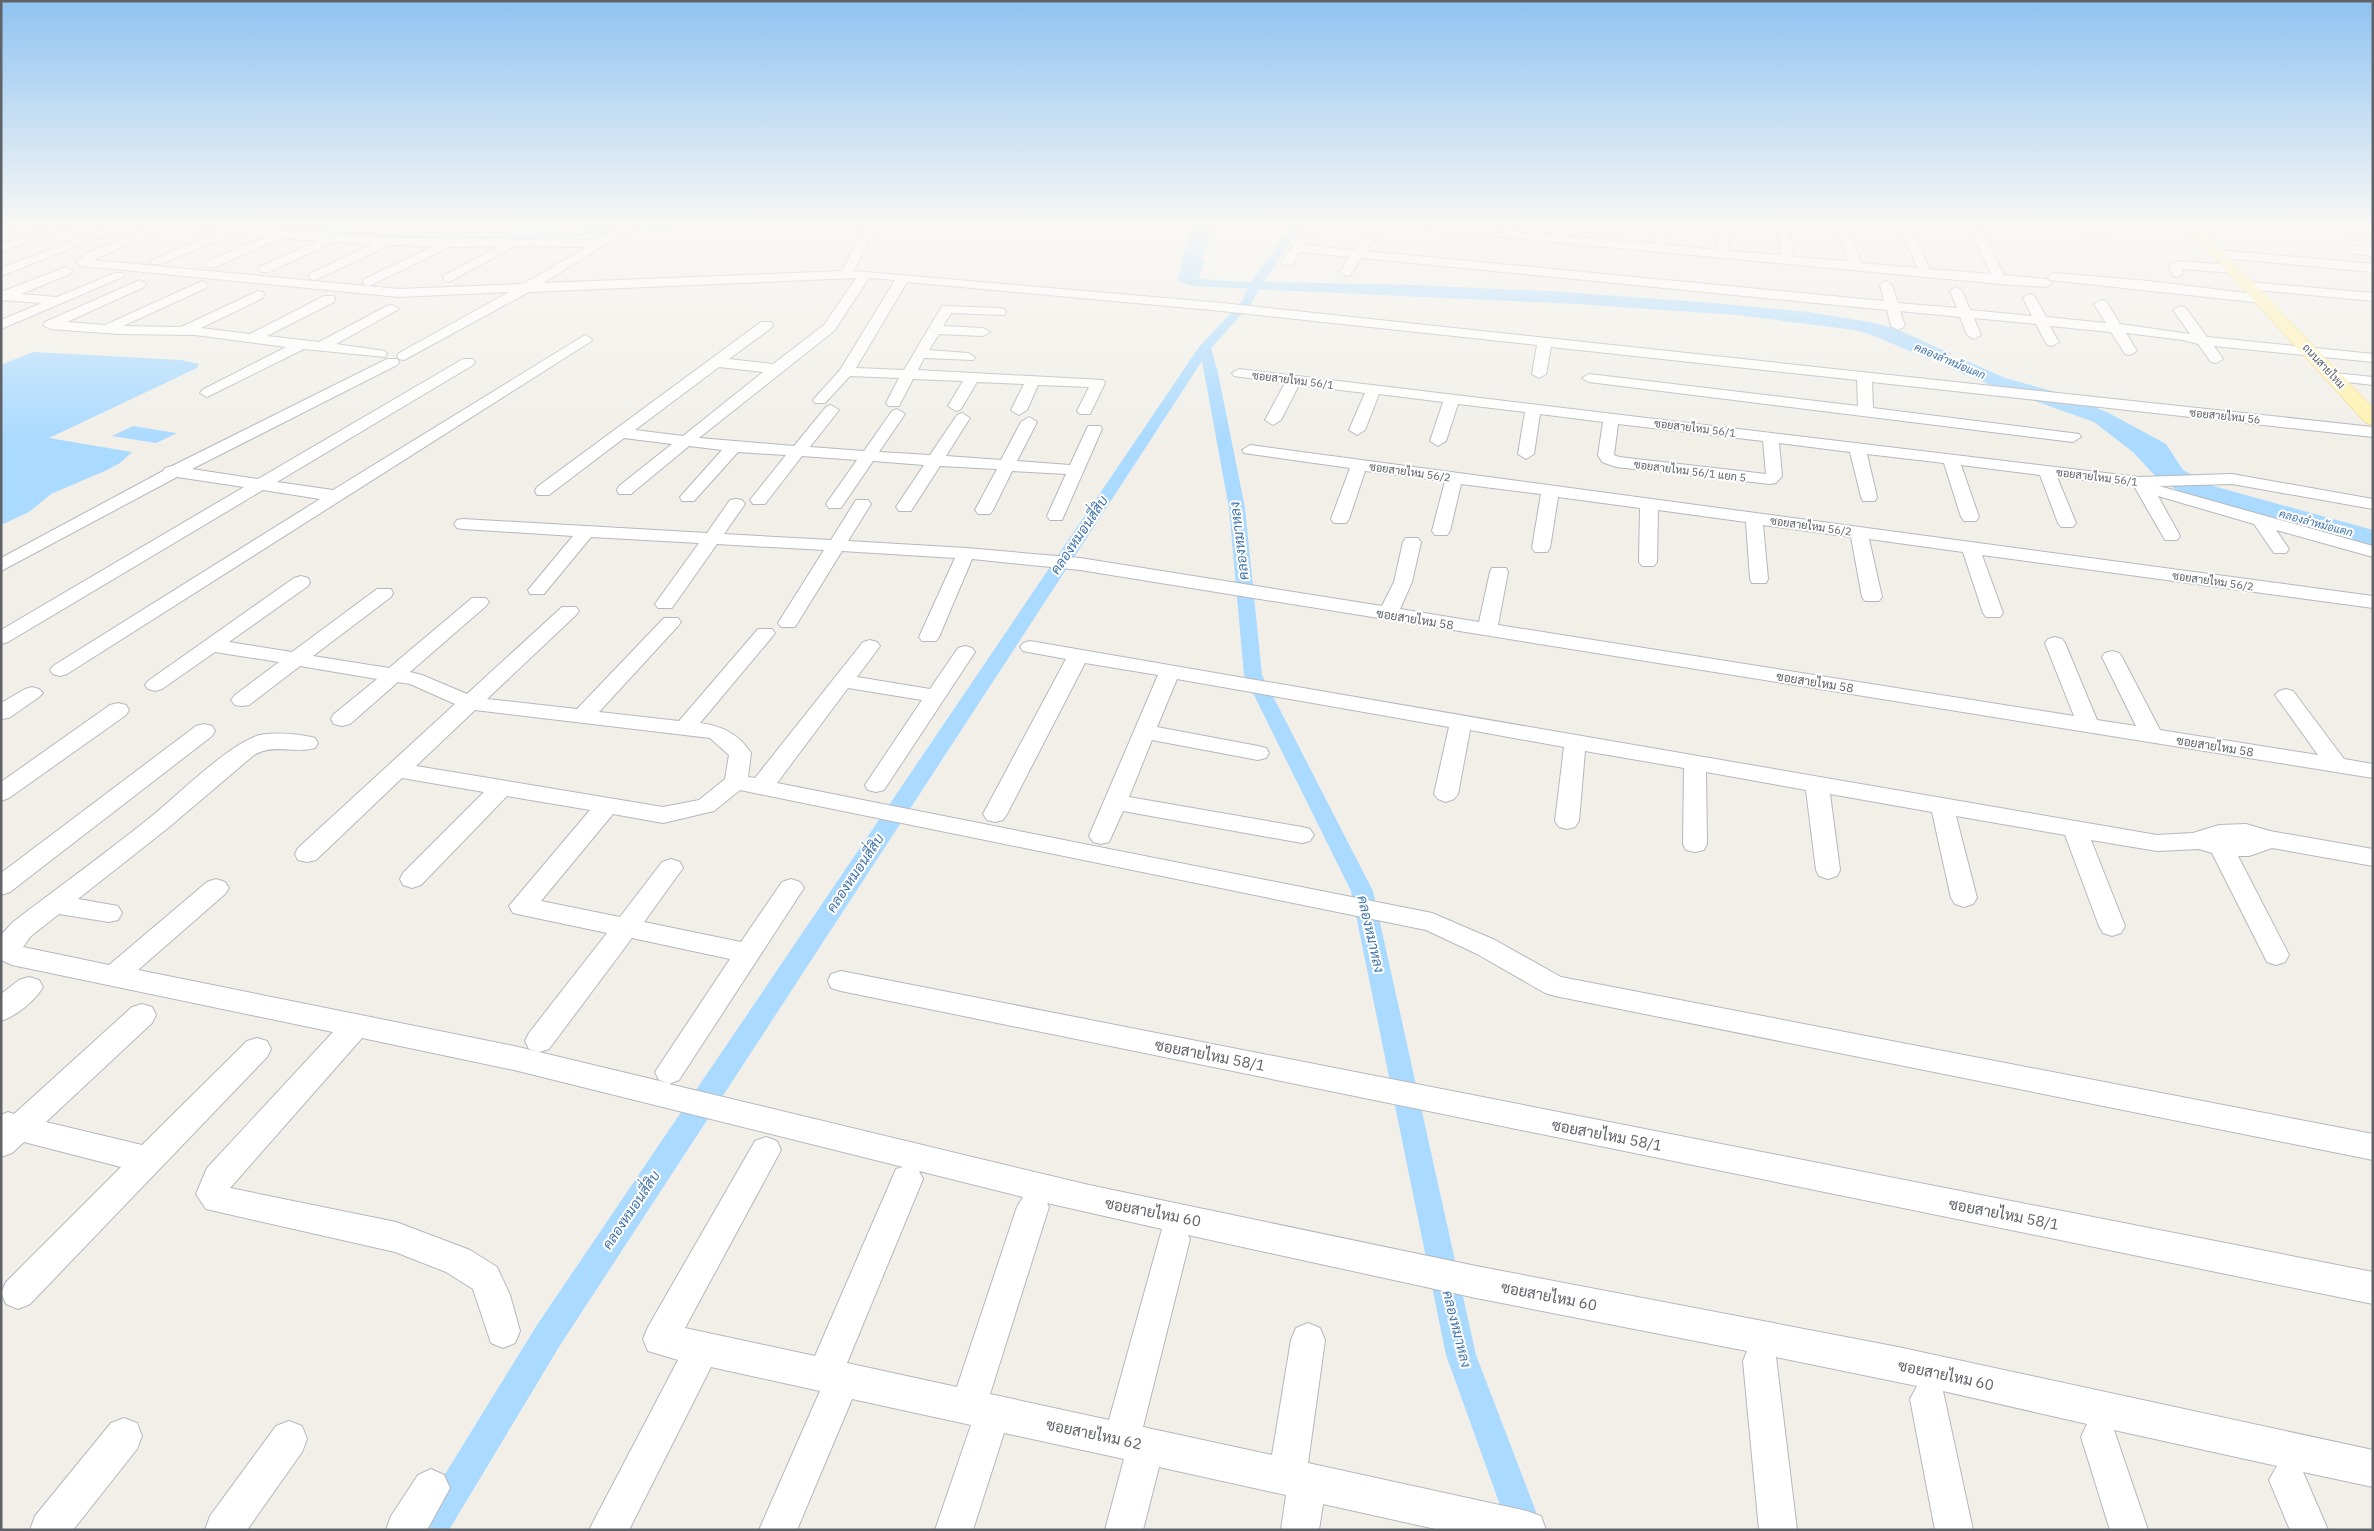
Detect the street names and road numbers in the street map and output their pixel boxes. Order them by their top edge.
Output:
street label: ถนนสายไหม [2300,340,2349,391]
street label: ซอยสายไหม 56/1 [1251,367,1335,392]
street label: ซอยสายไหม 56 [2189,404,2261,427]
street label: ซอยสายไหม 56/1 [1653,415,1737,440]
street label: ซอยสายไหม 56/1 แยก 5 [1633,456,1747,485]
street label: ซอยสายไหม 56/2 [1368,458,1452,485]
street label: ซอยสายไหม 56/1 [2055,464,2139,489]
street label: ซอยสายไหม 56/2 [1769,512,1853,539]
street label: ซอยสายไหม 56/2 [2171,567,2255,594]
street label: ซอยสายไหม 58 [1375,606,1455,632]
street label: ซอยสายไหม 58 [1775,669,1855,695]
street label: ซอยสายไหม 58 [2175,733,2255,759]
street label: ซอยสายไหม 58/1 [1153,1035,1267,1075]
street label: ซอยสายไหม 58/1 [1550,1115,1664,1155]
street label: ซอยสายไหม 60 [1103,1193,1203,1231]
street label: ซอยสายไหม 58/1 [1947,1194,2061,1234]
street label: ซอยสายไหม 60 [1499,1277,1599,1315]
street label: ซอยสายไหม 60 [1896,1356,1996,1394]
street label: ซอยสายไหม 62 [1044,1415,1144,1453]

